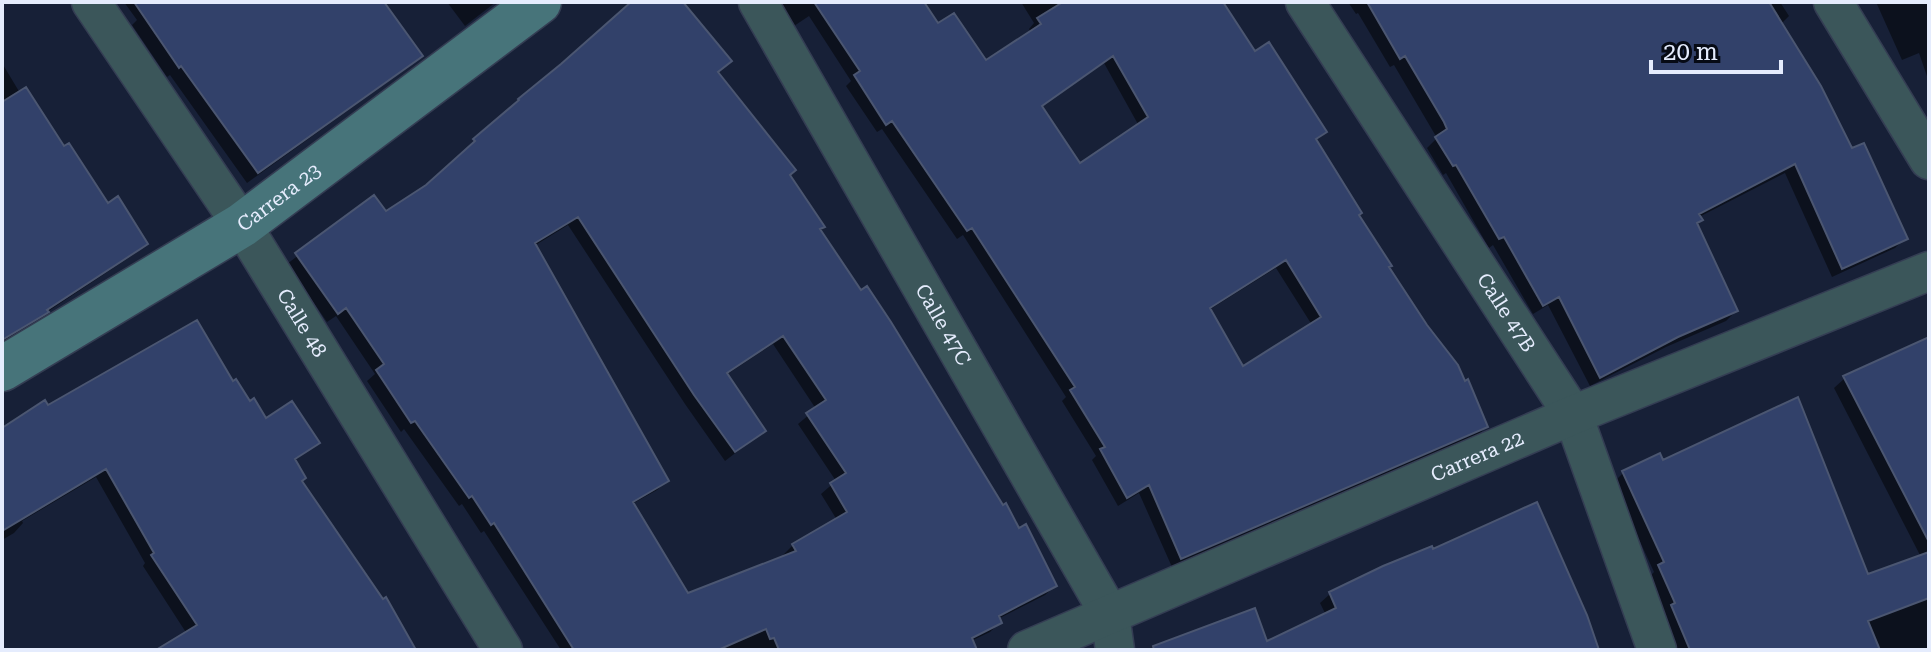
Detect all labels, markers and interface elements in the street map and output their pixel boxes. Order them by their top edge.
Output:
scale bar [1651,24,1781,74]
text: 20 m [1663,38,1718,66]
street label: Carrera 23 [232,158,326,237]
street label: Calle 47B [1472,268,1541,356]
street label: Calle 47C [910,279,976,370]
street label: Calle 48 [272,284,332,361]
street label: Carrera 22 [1427,426,1527,487]

